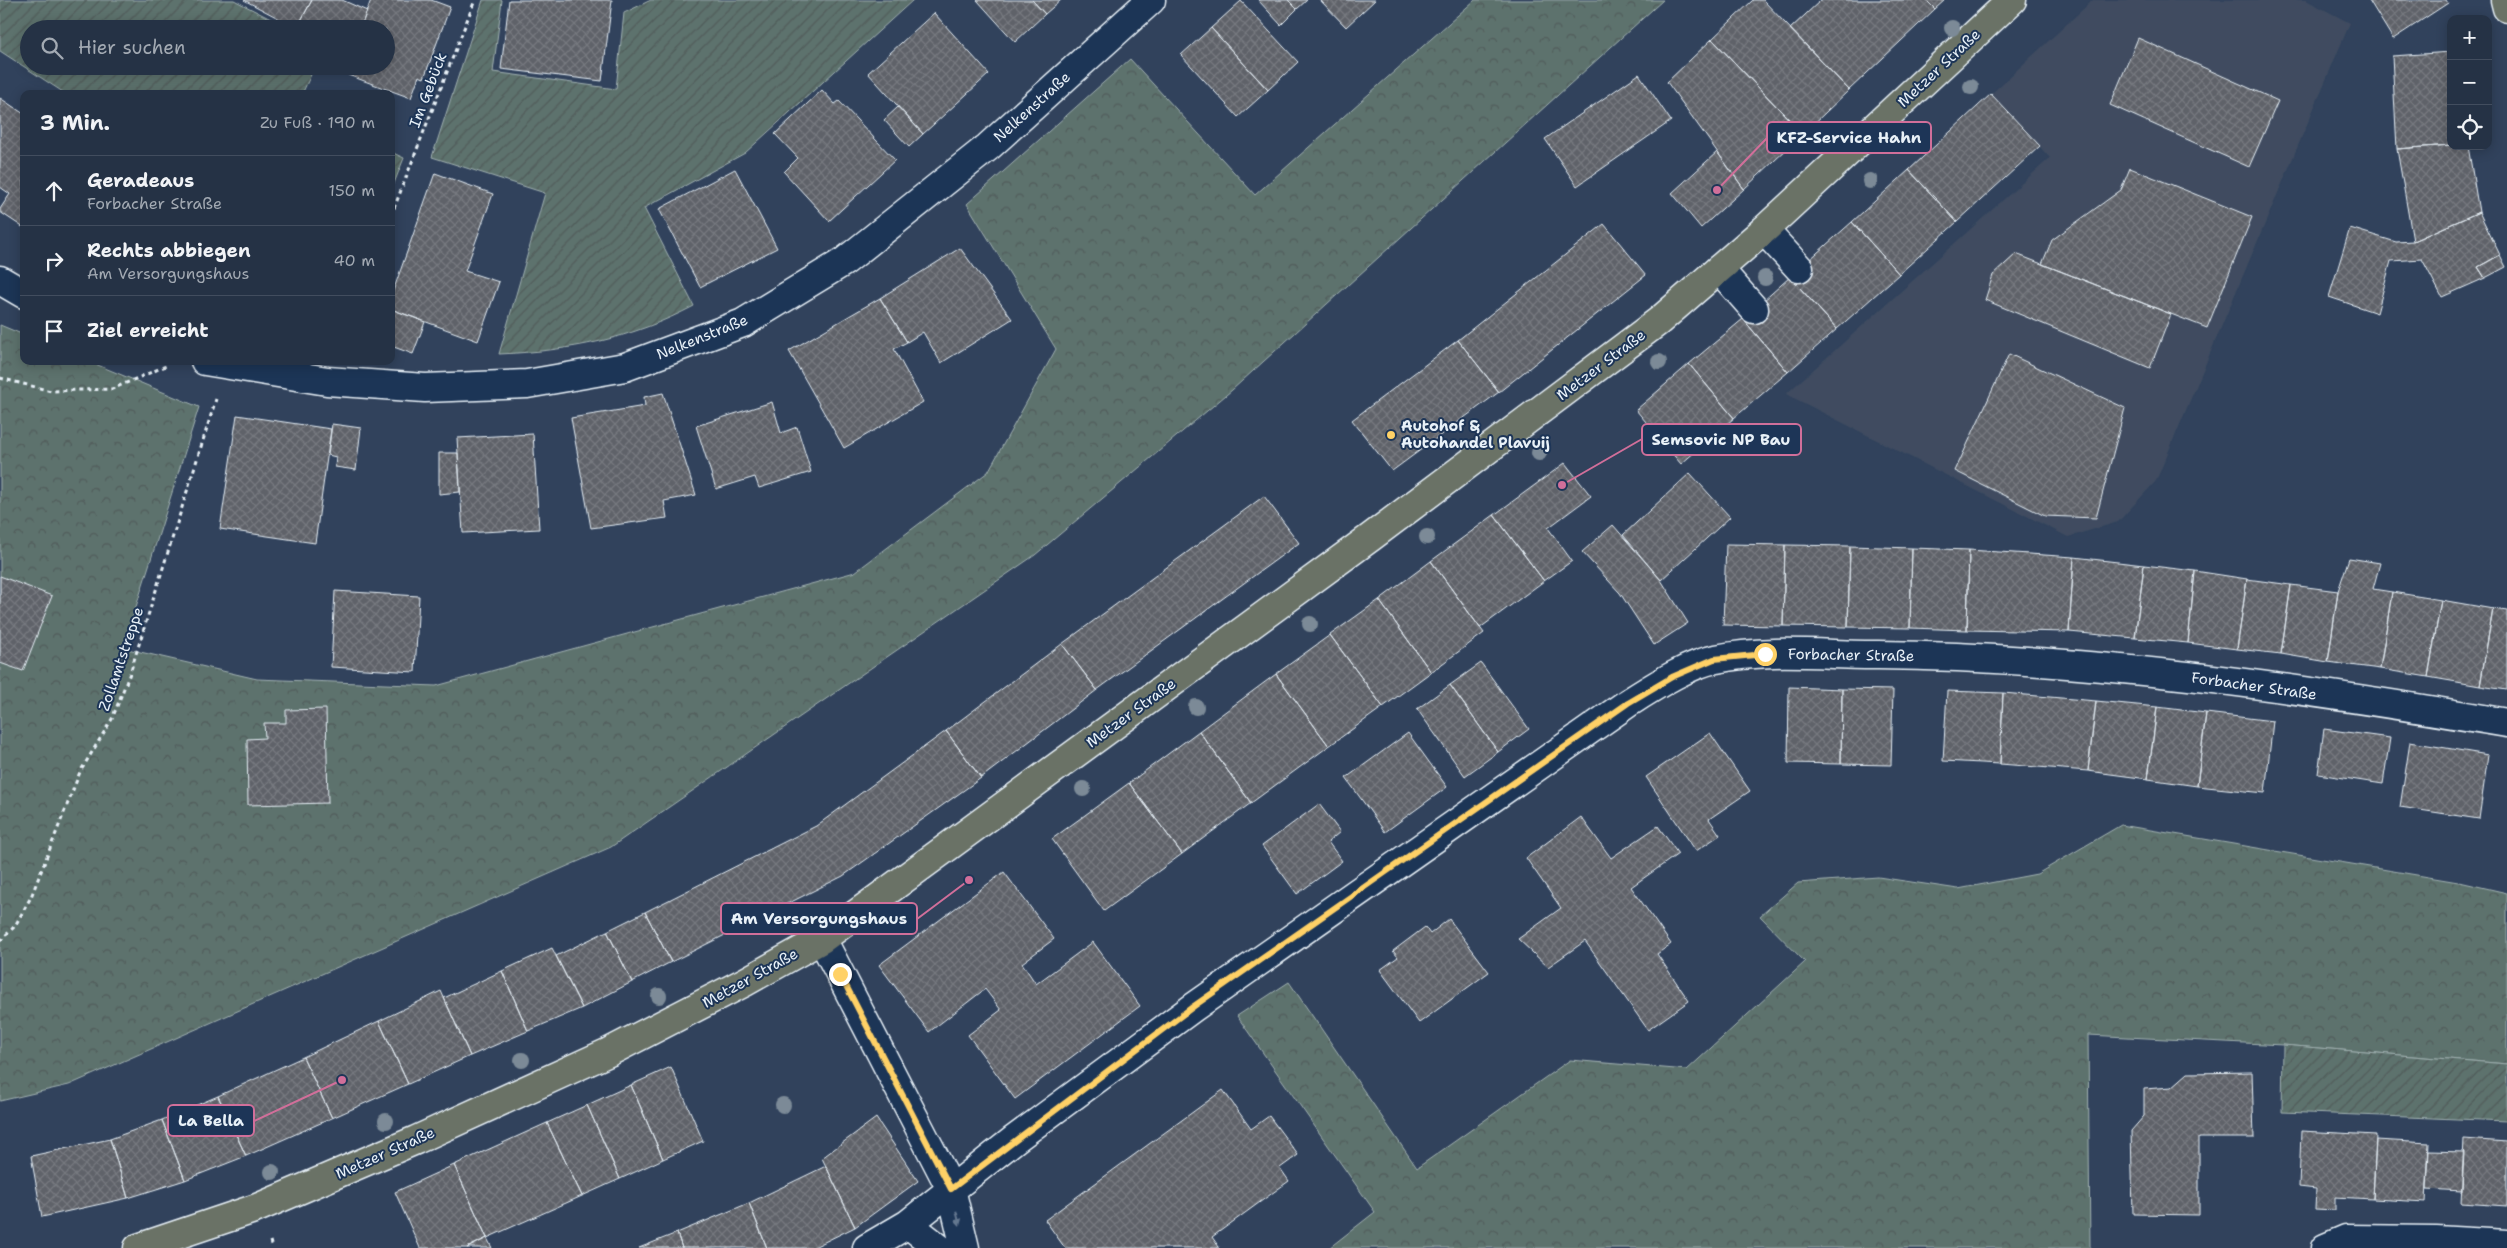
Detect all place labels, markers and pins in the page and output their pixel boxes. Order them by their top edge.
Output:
callout: KFZ-Service Hahn [1767,122,1931,153]
place label: Autohof & Autohandel Plavuij [1401,416,1550,453]
callout: Semsovic NP Bau [1642,424,1801,455]
marker: Autohof & Autohandel Plavuij [1385,429,1397,441]
callout: Am Versorgungshaus [721,903,917,934]
callout: La Bella [168,1105,254,1136]

